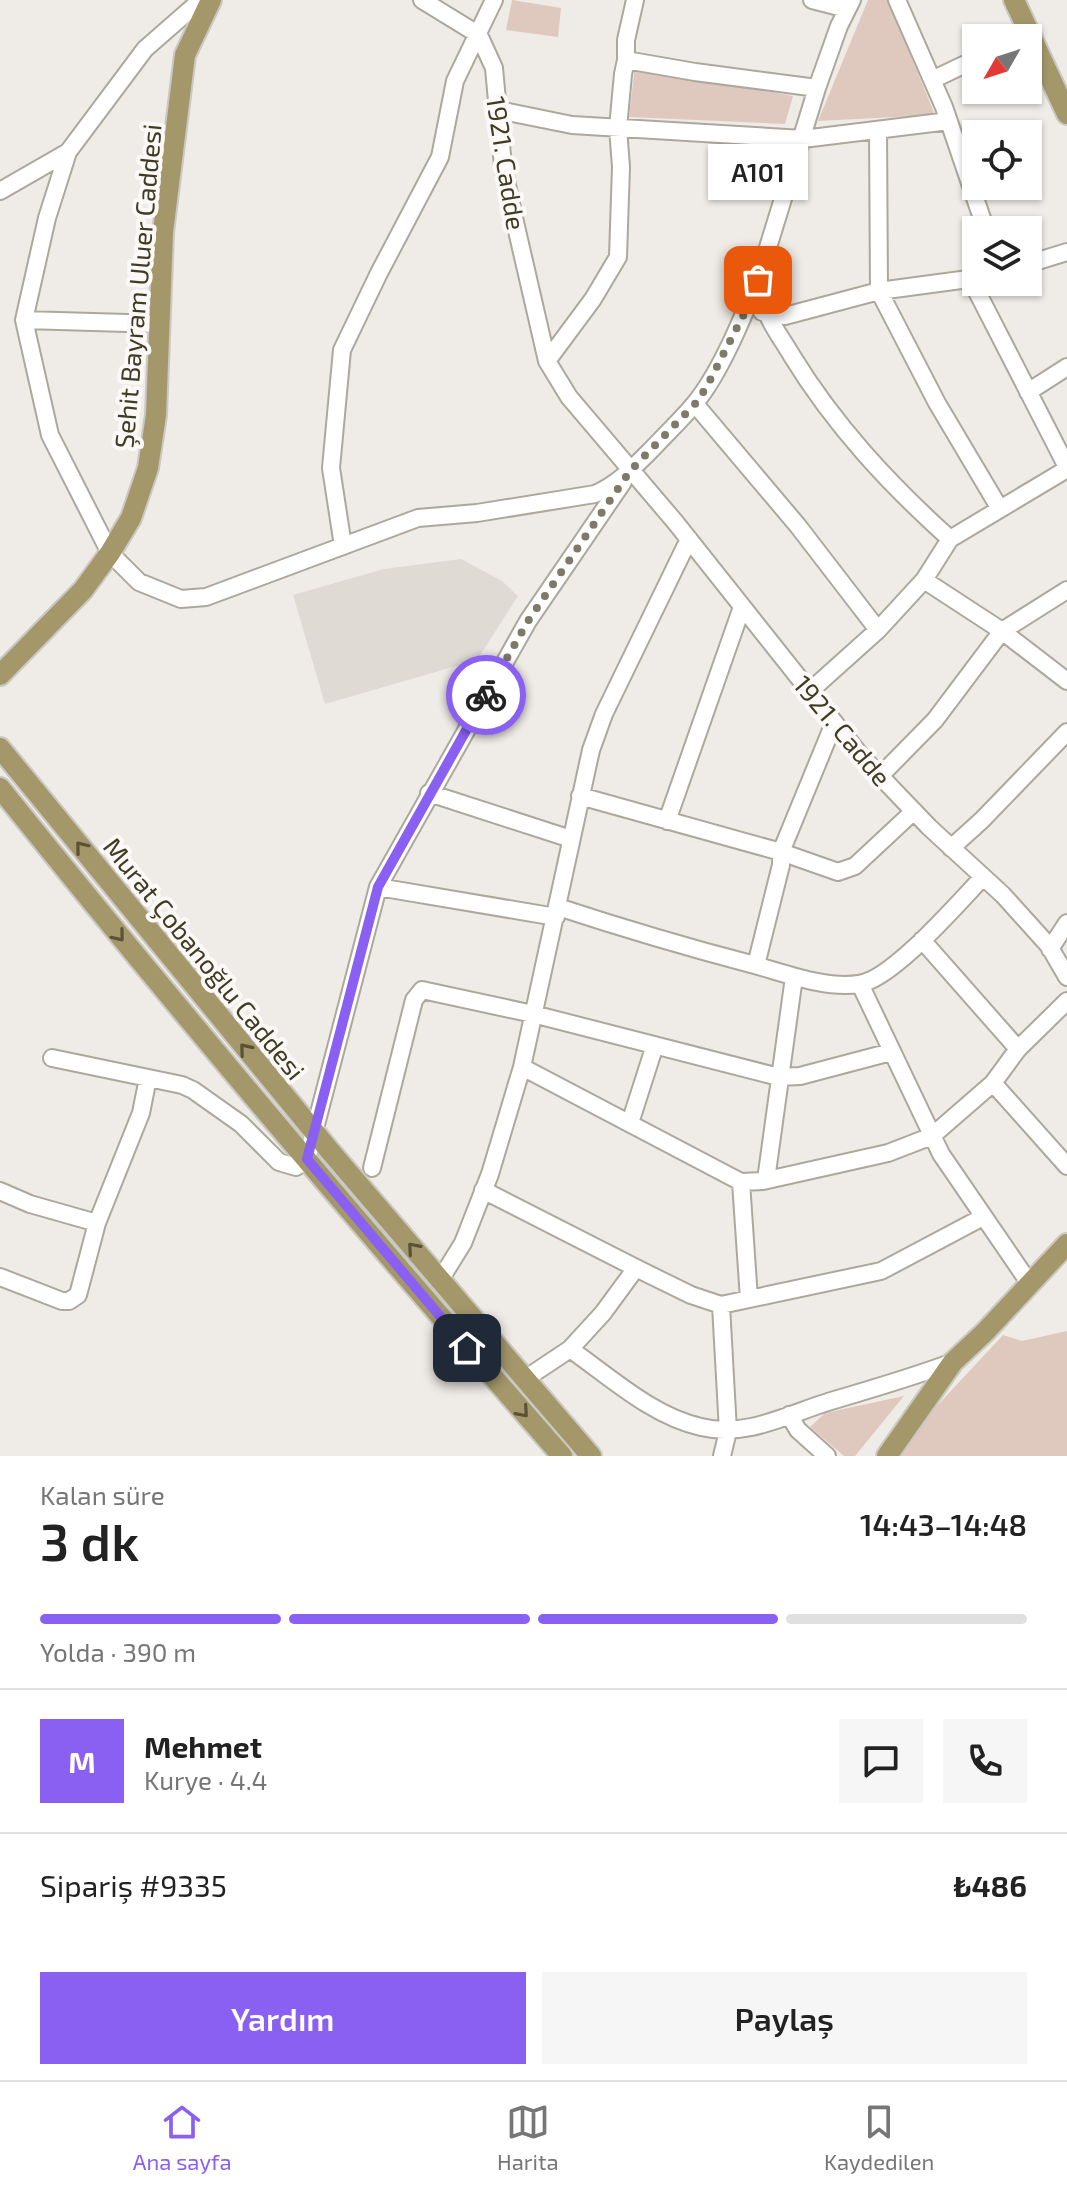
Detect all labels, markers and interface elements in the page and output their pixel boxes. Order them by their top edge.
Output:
north arrow [962,24,1042,104]
map controls [962,24,1042,296]
street label: 1921. Cadde [481,94,533,232]
button: locate [962,120,1042,200]
street label: Şehit Bayram Uluer Caddesi [107,123,169,450]
callout: A101 [708,144,808,200]
text: A101 [731,156,785,187]
button: layers [962,216,1042,296]
pin [724,246,792,314]
icon: bag [736,258,780,302]
courier [446,655,526,735]
street label: 1921. Cadde [788,668,898,792]
icon: bike [464,673,508,717]
street label: Murat Çobanoğlu Caddesi [96,831,312,1086]
one-way arrow [76,842,91,857]
one-way arrow [110,927,124,942]
one-way arrow [240,1043,255,1058]
one-way arrow [408,1242,423,1257]
pin [433,1314,501,1382]
icon: home [445,1326,489,1370]
one-way arrow [513,1402,528,1417]
text: Kalan süre [40,1479,165,1510]
text: 14:43–14:48 [860,1506,1027,1542]
text: 3 dk [40,1509,139,1571]
text: Yolda · 390 m [40,1636,196,1667]
button: chat [839,1719,923,1803]
button: phone [943,1719,1027,1803]
text: Mehmet [144,1728,262,1764]
text: M [68,1743,96,1779]
text: Kurye · 4.4 [144,1764,268,1795]
text: Sipariş #9335 [40,1867,227,1903]
text: ₺486 [954,1867,1027,1903]
button: Yardım [40,1972,526,2064]
button: Paylaş [542,1972,1027,2064]
tab: Ana sayfa [133,2100,232,2174]
tab: Harita [497,2100,559,2174]
tab: Kaydedilen [824,2100,934,2174]

